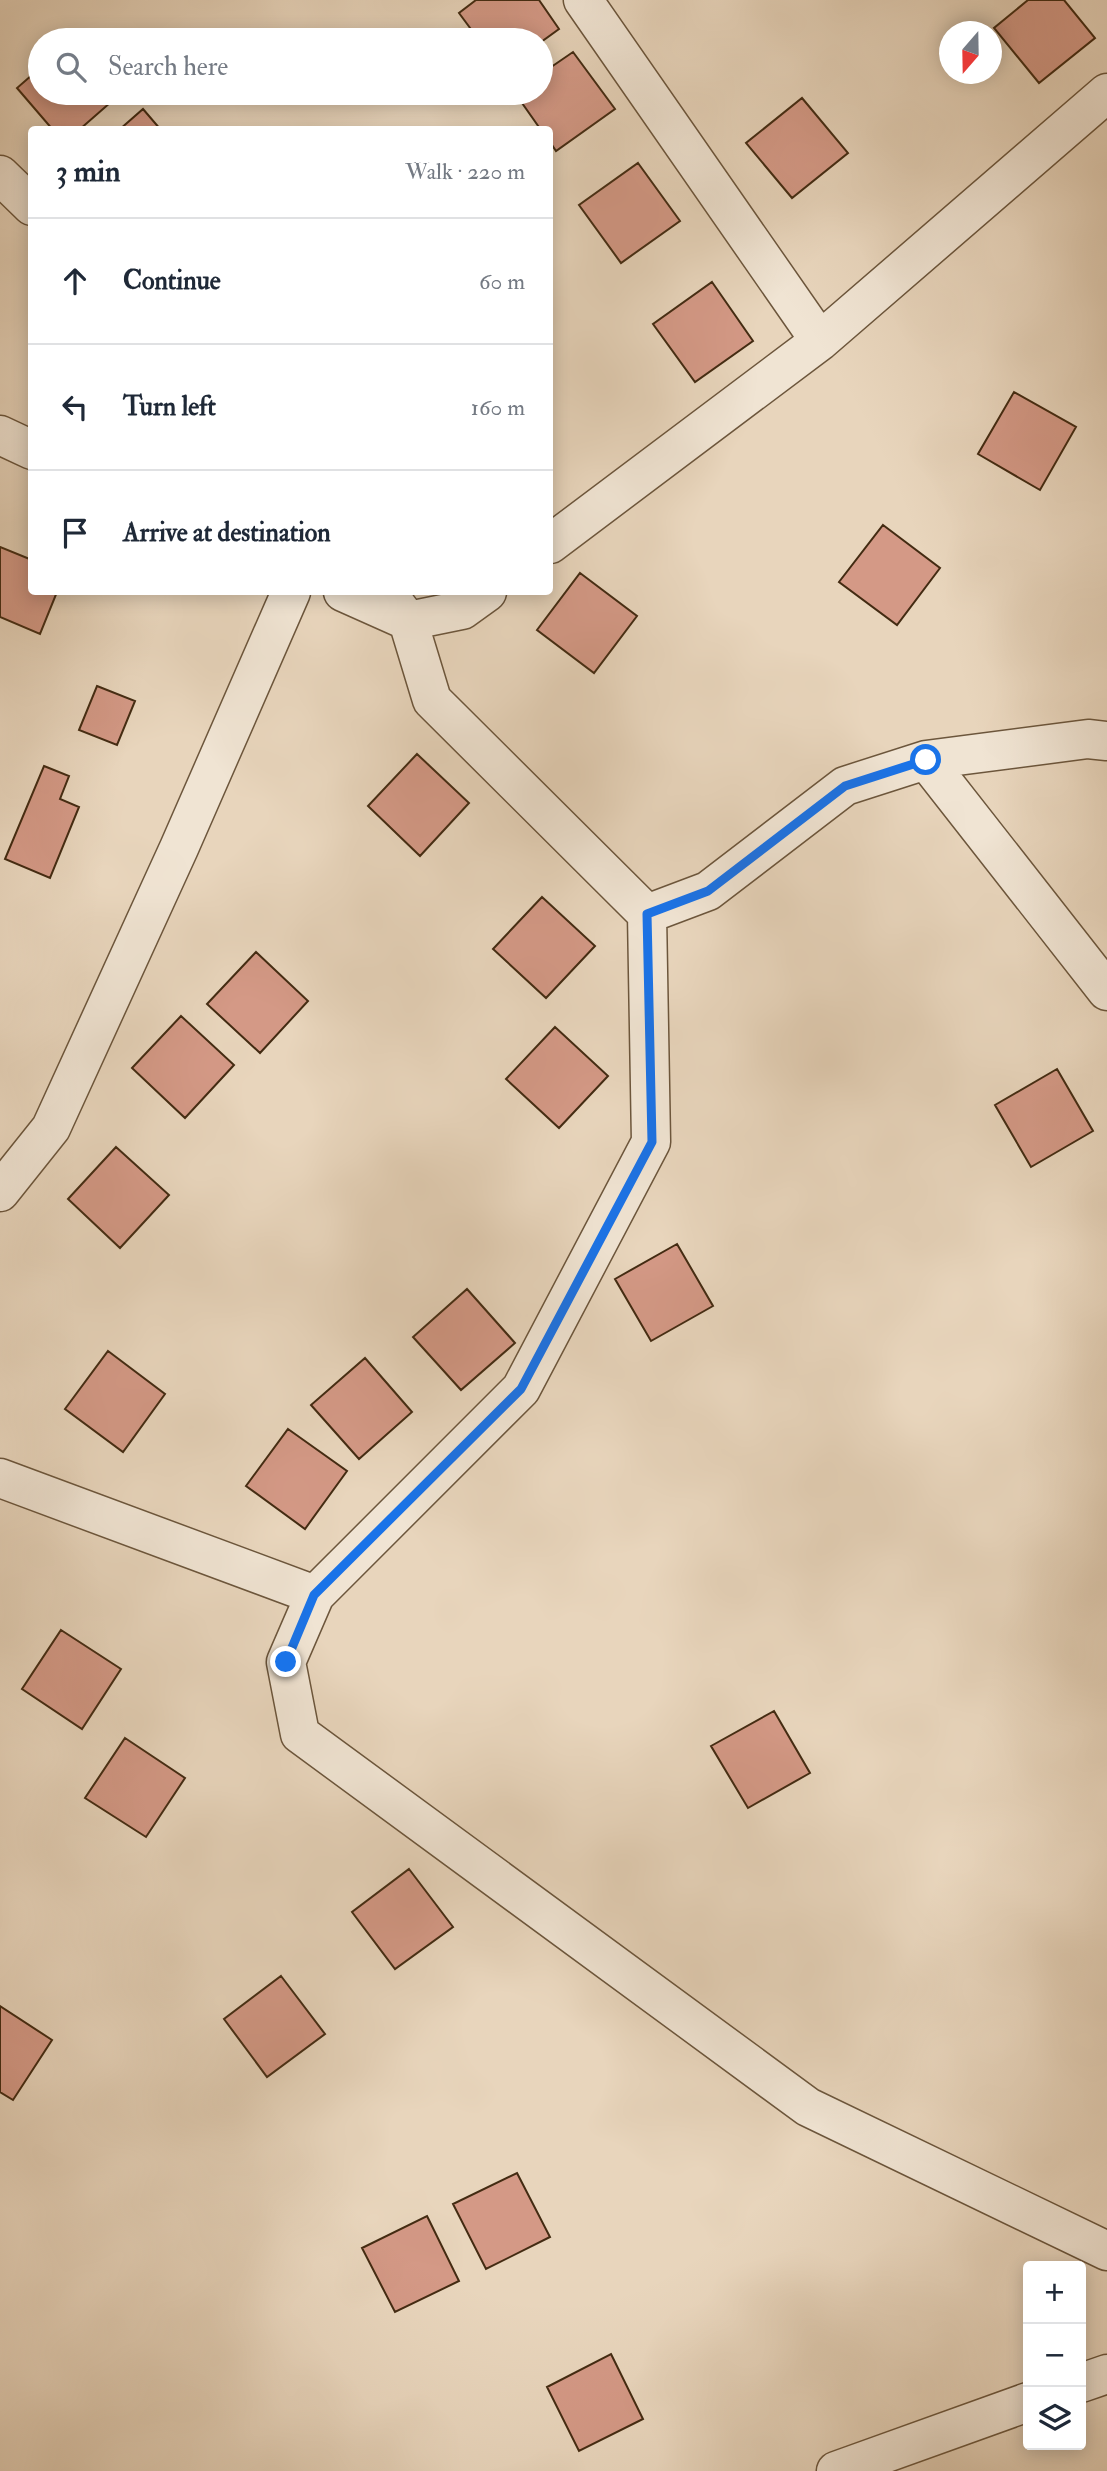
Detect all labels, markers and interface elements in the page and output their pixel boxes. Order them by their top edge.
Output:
north arrow [939,21,1002,84]
search box [28,28,553,105]
icon: search [52,48,90,86]
text: Search here [108,51,228,83]
text: 3 min [56,153,121,190]
text: Walk · 220 m [405,157,525,186]
icon: ahead [56,262,94,300]
text: Continue [123,265,221,297]
text: 60 m [479,267,525,296]
icon: left [56,388,94,426]
text: Turn left [123,391,216,423]
text: 160 m [471,393,525,422]
icon: arrive [56,514,94,552]
text: Arrive at destination [123,517,331,549]
route start [910,744,941,775]
route end [270,1646,301,1677]
map controls [1023,2261,1086,2450]
button: + [1023,2261,1086,2324]
button: − [1023,2324,1086,2387]
button: layers [1023,2387,1086,2450]

